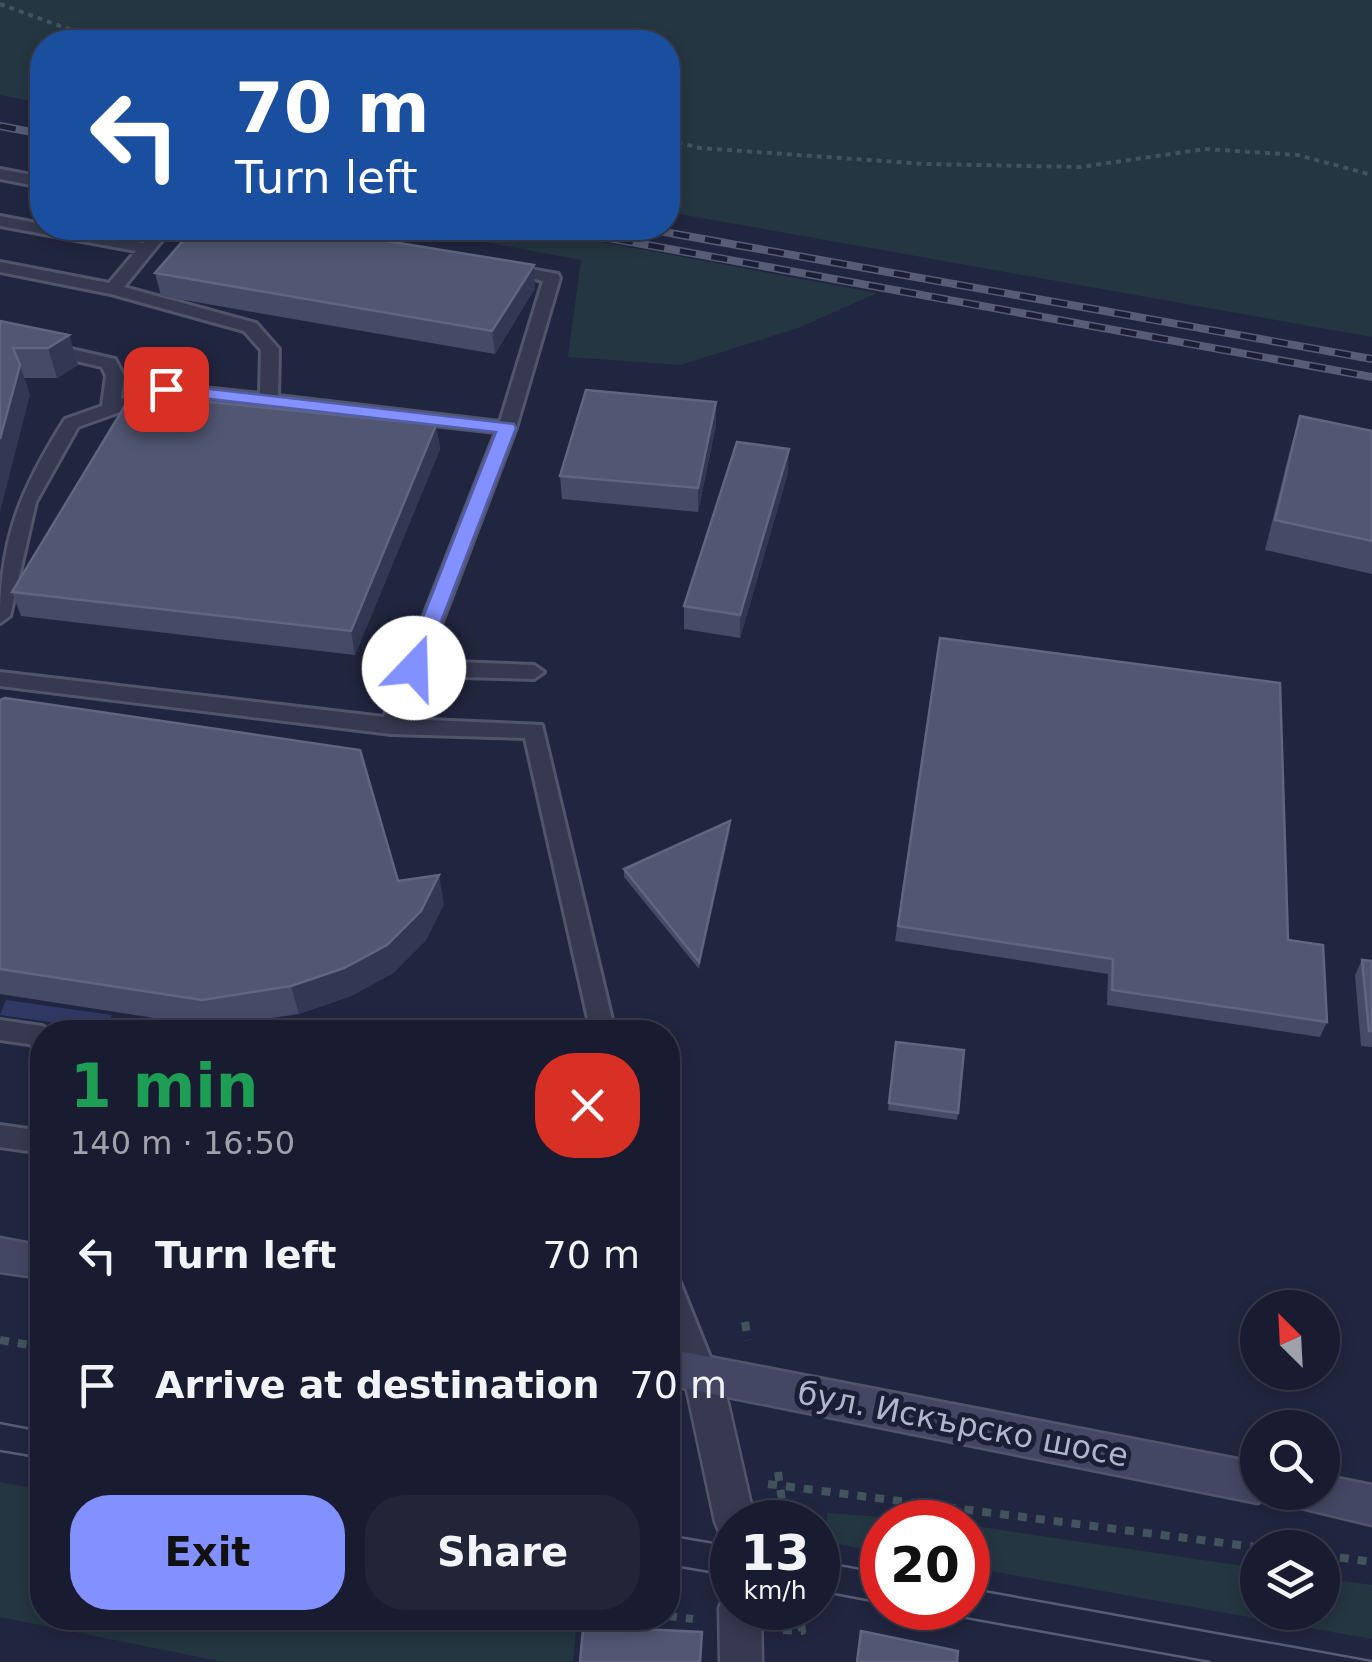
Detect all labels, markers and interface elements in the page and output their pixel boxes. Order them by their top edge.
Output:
text: 70 m [235,67,430,149]
icon: left [70,70,200,200]
text: Turn left [235,151,418,204]
pin [124,347,209,432]
icon: arrive [139,362,194,417]
position arrow [362,616,466,720]
text: 1 min [70,1051,258,1121]
button: close [535,1053,640,1158]
text: 140 m · 16:50 [70,1124,295,1162]
icon: left [70,1228,125,1283]
text: Turn left [155,1233,336,1277]
text: 70 m [543,1233,640,1277]
north arrow [1240,1290,1340,1390]
map controls [1240,1290,1340,1630]
icon: arrive [70,1358,125,1413]
text: Arrive at destination [155,1363,600,1407]
text: 70 m [630,1363,727,1407]
street label: бул. Искърско шосе [794,1373,1132,1475]
button: search [1240,1410,1340,1510]
button: Exit [70,1495,345,1610]
button: Share [365,1495,640,1610]
speed limit sign: 20 [860,1500,990,1630]
text: 13 [740,1524,810,1582]
button: layers [1240,1530,1340,1630]
text: km/h [743,1576,807,1605]

